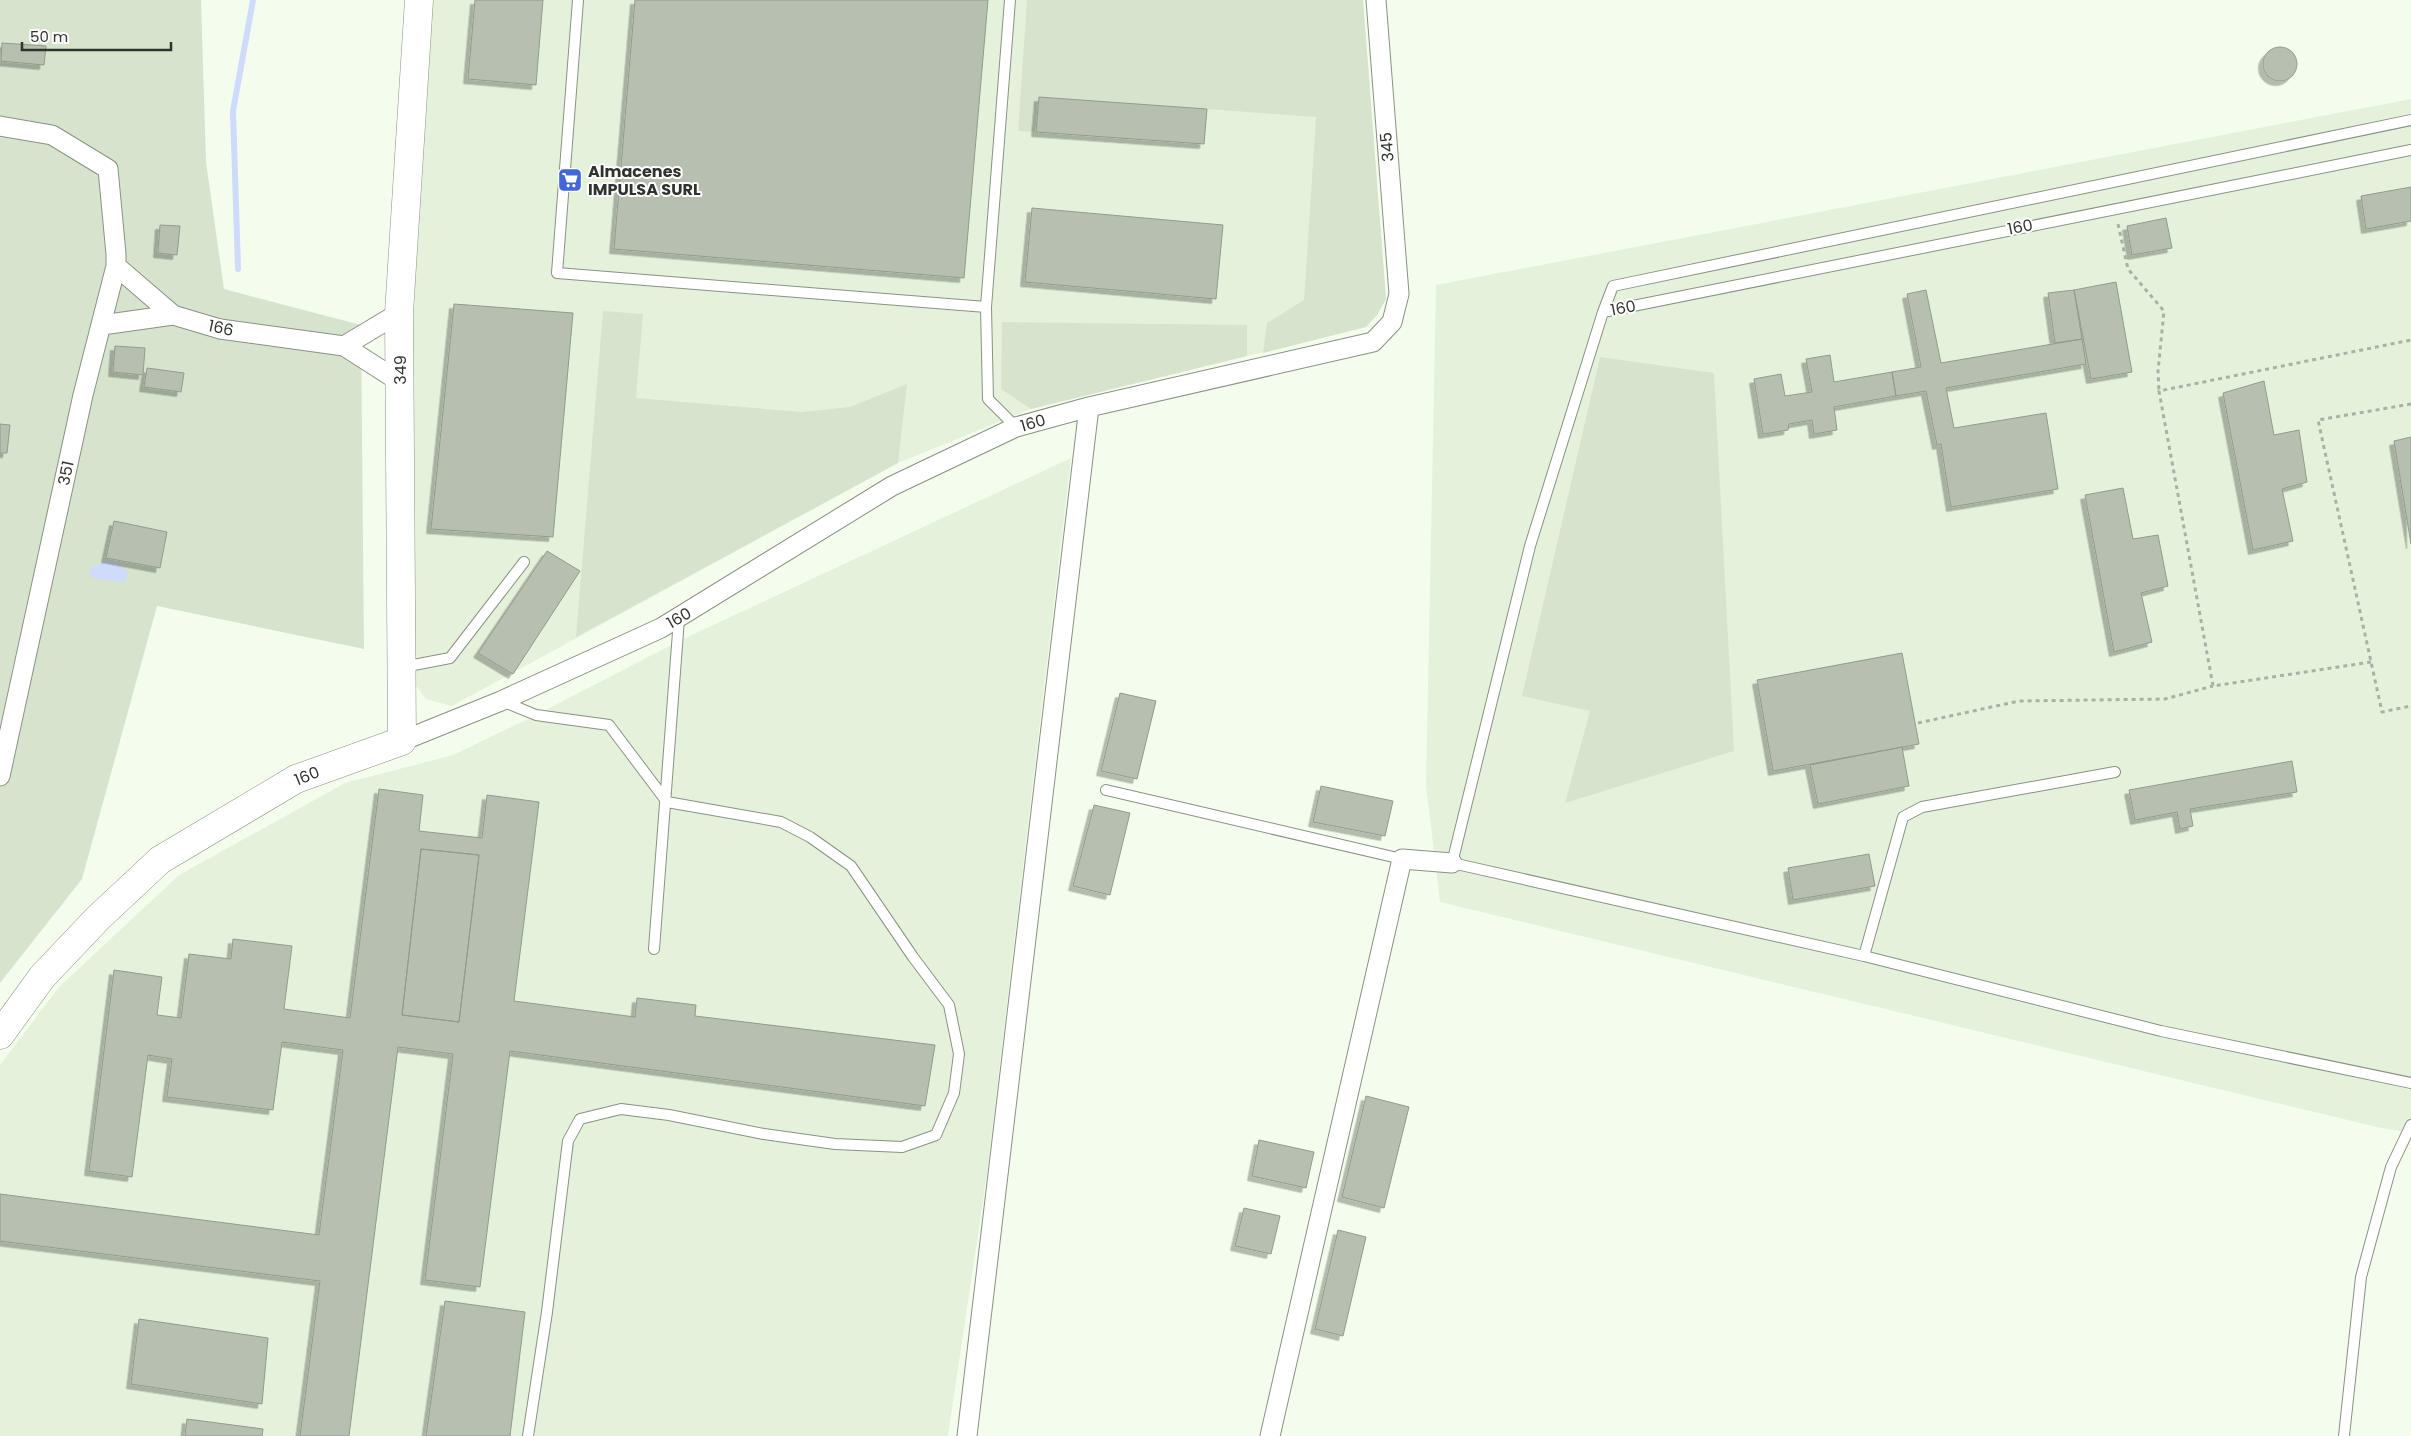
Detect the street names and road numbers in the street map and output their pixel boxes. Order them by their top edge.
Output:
street label: 345 [1374,131,1400,163]
street label: 160 [2005,213,2035,241]
street label: 160 [1608,294,1638,322]
street label: 166 [206,314,236,342]
street label: 349 [389,355,412,385]
street label: 160 [1018,408,1048,438]
street label: 351 [52,459,80,487]
street label: 160 [662,602,696,634]
street label: 160 [291,761,323,791]

